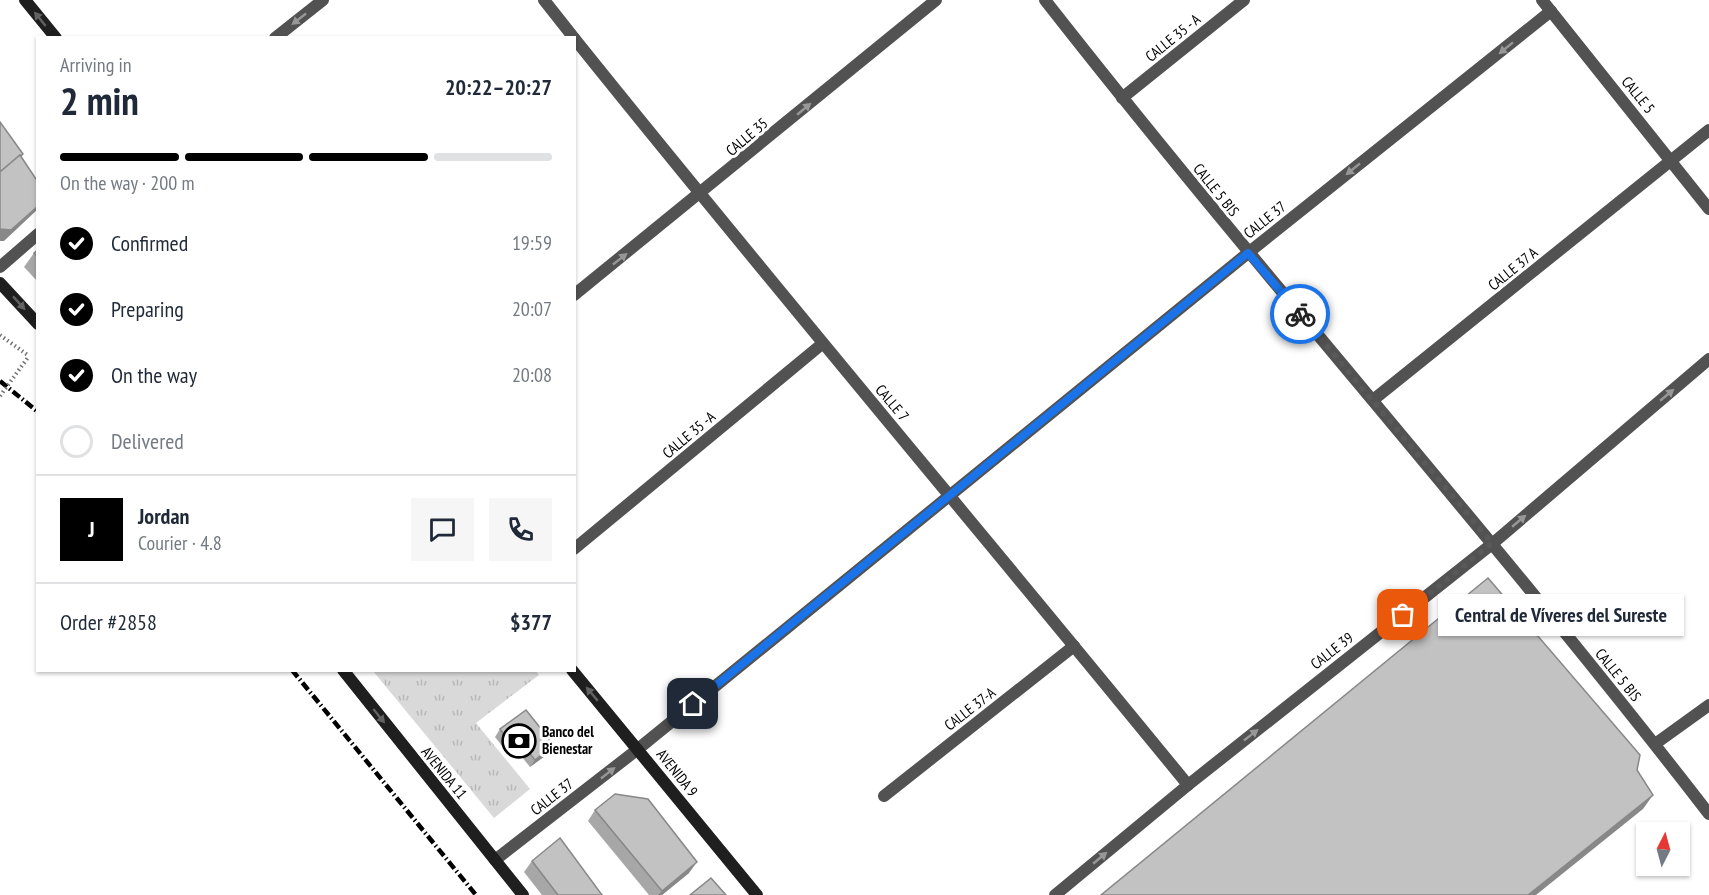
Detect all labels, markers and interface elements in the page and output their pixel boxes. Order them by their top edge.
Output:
street label: CALLE 35 - A [1141,9,1205,66]
one-way arrow [34,11,47,27]
one-way arrow [291,12,307,25]
one-way arrow [1498,41,1513,53]
text: Arriving in [60,52,132,78]
street label: CALLE 5 [1618,72,1659,117]
text: 20:22–20:27 [445,73,552,101]
text: 2 min [60,75,139,126]
one-way arrow [796,103,812,116]
street label: CALLE 35 [722,114,772,160]
street label: CALLE 5 BIS [1189,159,1243,220]
one-way arrow [1346,162,1361,175]
text: On the way · 200 m [60,170,195,196]
street label: CALLE 37 [1240,197,1290,242]
icon: check [60,227,93,260]
text: Confirmed [111,229,188,257]
text: 19:59 [512,230,552,256]
street label: CALLE 37 A [1484,242,1542,294]
one-way arrow [613,253,628,265]
courier [1270,284,1330,344]
icon: check [60,293,93,326]
text: Preparing [111,295,184,323]
one-way arrow [12,296,26,311]
text: 20:07 [512,296,552,322]
icon: bike [1284,298,1317,331]
icon: check [60,359,93,392]
text: On the way [111,361,197,389]
text: 20:08 [512,362,552,388]
street label: CALLE 7 [871,380,913,425]
one-way arrow [1659,389,1674,402]
street label: CALLE 35 -A [658,406,720,462]
text: Delivered [111,427,184,455]
button: chat [411,498,474,561]
button: phone [489,498,552,561]
text: Jordan [138,502,189,530]
text: J [88,515,95,543]
one-way arrow [1511,515,1526,528]
text: Courier · 4.8 [138,530,222,556]
pin [1377,589,1428,640]
callout: Central de Víveres del Sureste [1439,594,1685,636]
icon: bag [1386,598,1419,631]
text: Central de Víveres del Sureste [1455,602,1667,628]
text: Order #2858 [60,608,157,636]
text: $377 [510,608,552,636]
street label: CALLE 39 [1306,628,1357,673]
street label: CALLE 5 BIS [1591,644,1645,705]
pin [667,678,718,729]
street label: CALLE 37-A [940,682,1000,734]
one-way arrow [585,686,598,702]
icon: home [676,687,709,720]
one-way arrow [373,708,386,724]
place label: Banco del Bienestar [542,722,594,758]
bank icon: Banco del Bienestar [501,723,537,759]
one-way arrow [1244,729,1259,741]
street label: AVENIDA 11 [417,742,471,803]
street label: AVENIDA 9 [653,745,702,800]
one-way arrow [600,767,615,779]
street label: CALLE 37 [526,774,577,819]
north arrow [1636,822,1690,876]
map controls [1636,822,1690,876]
one-way arrow [1092,851,1108,864]

